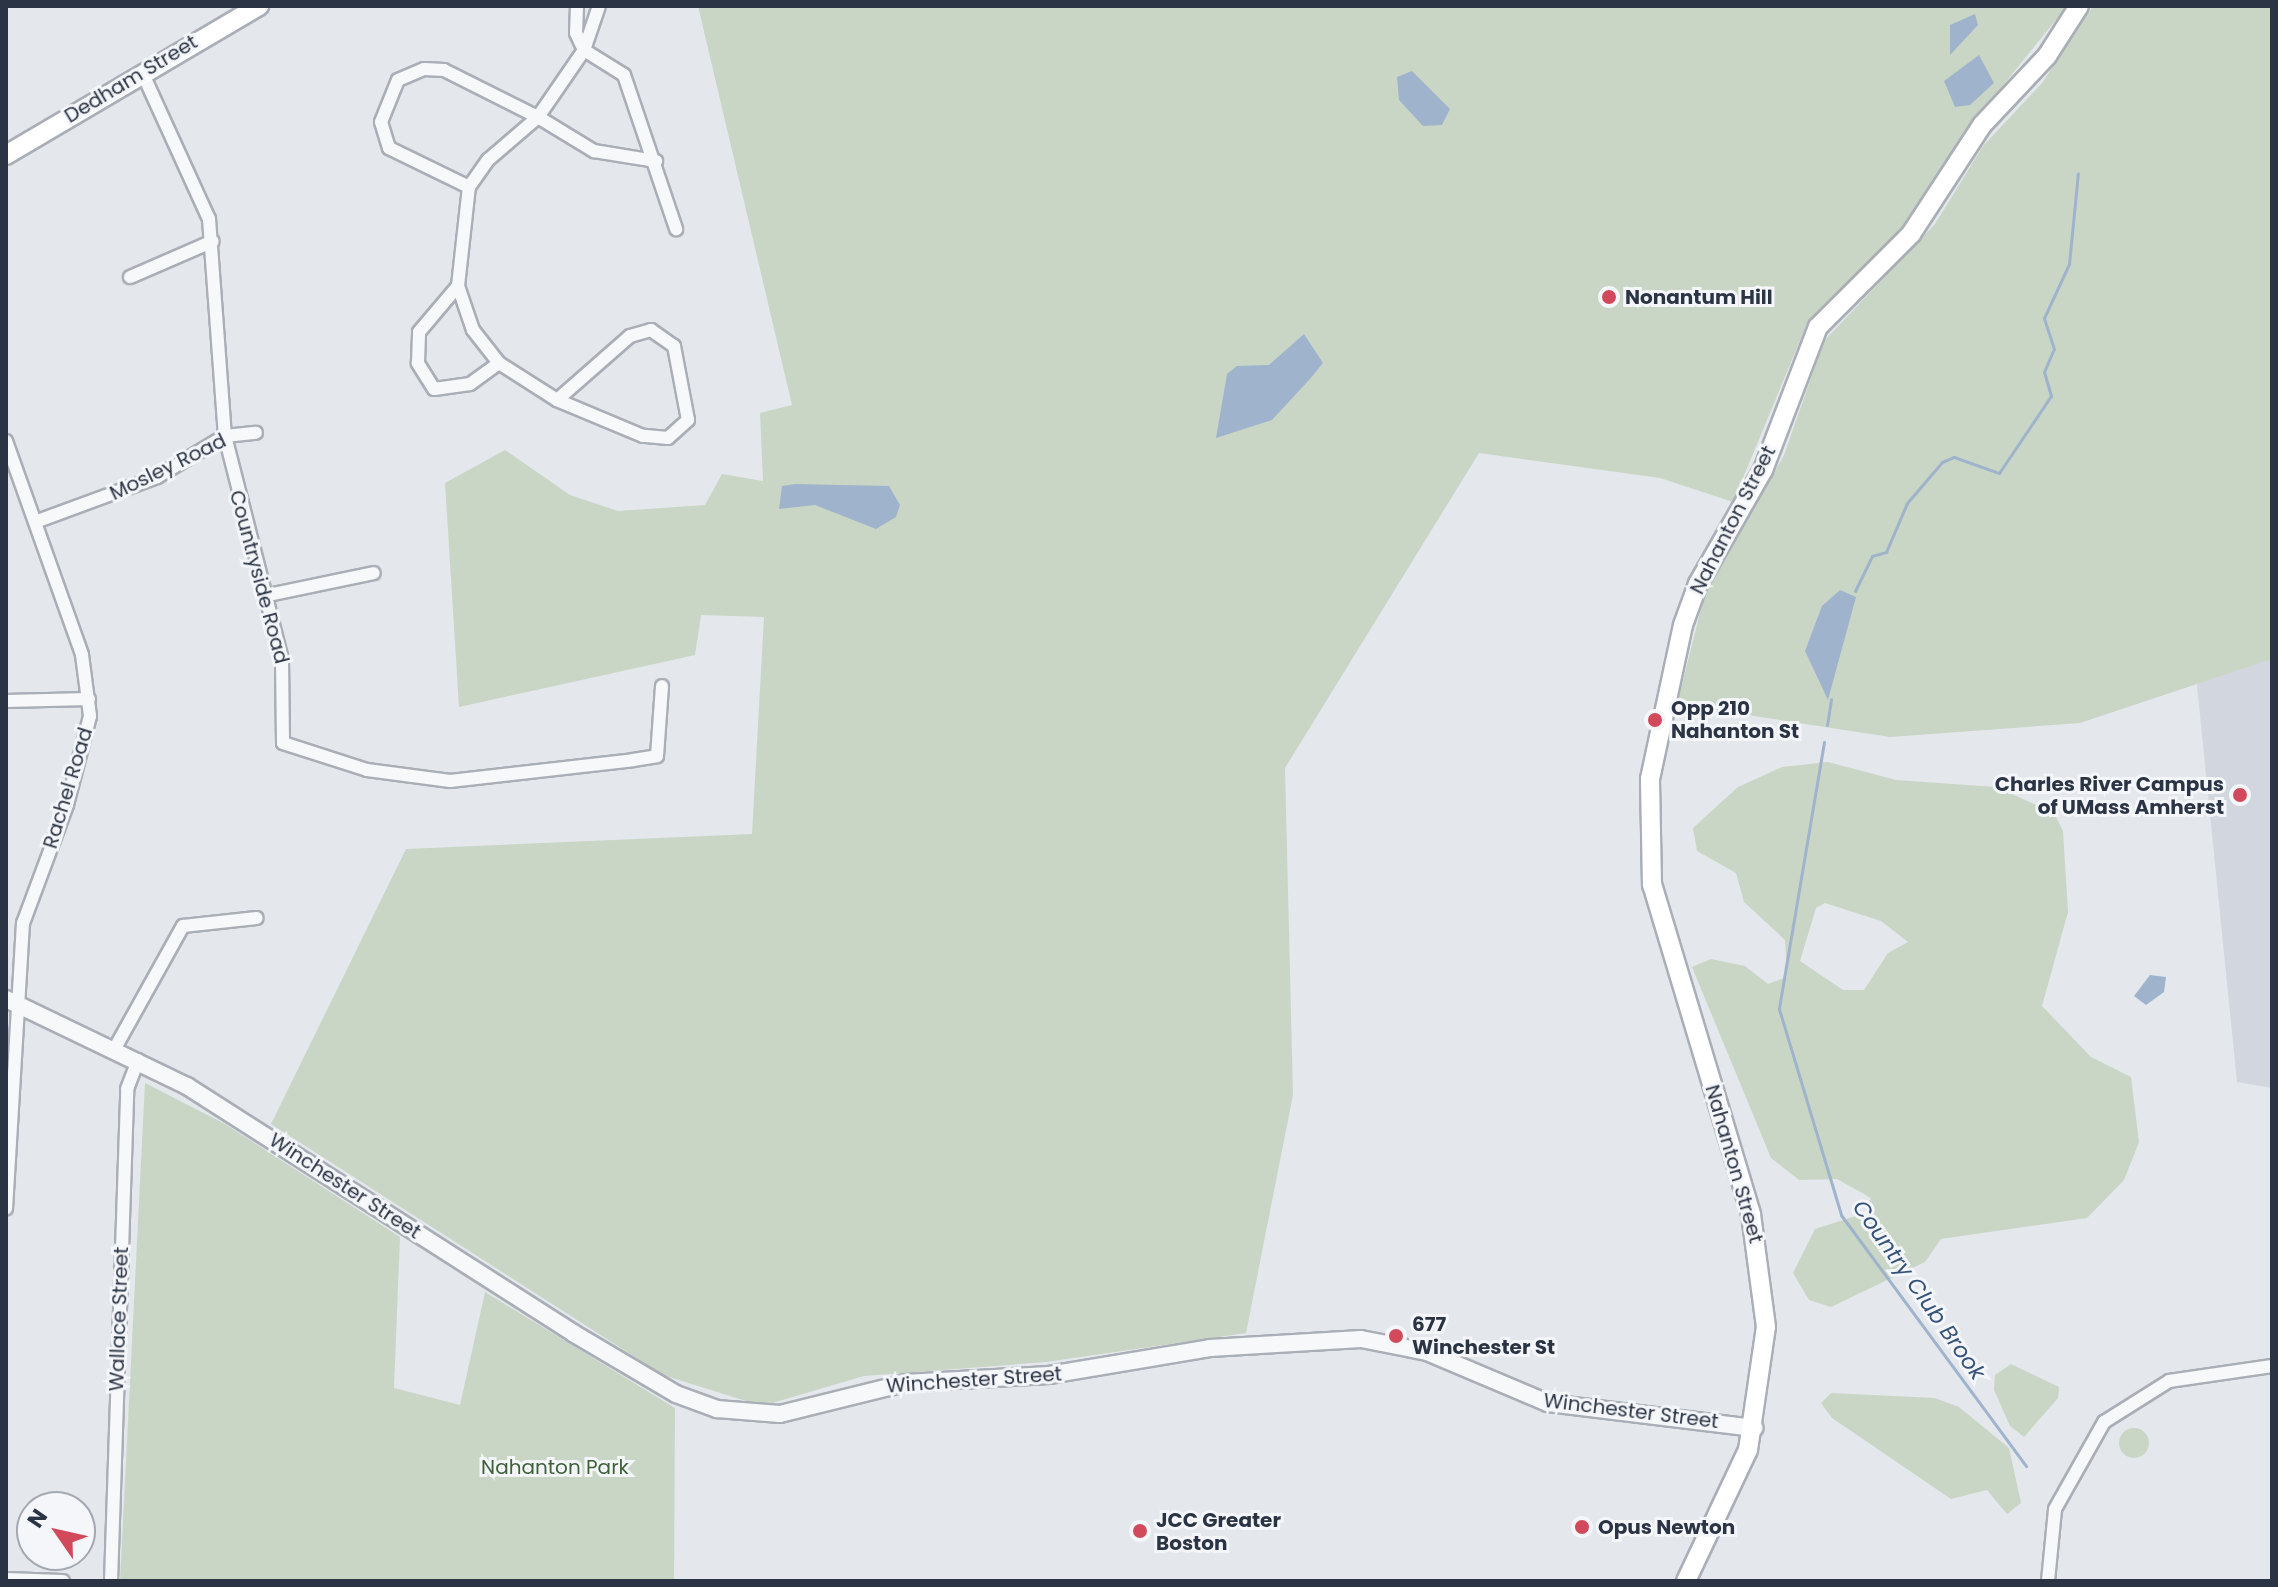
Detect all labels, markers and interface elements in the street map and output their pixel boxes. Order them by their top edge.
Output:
street label: Dedham Street [60,30,202,128]
place label: Nonantum Hill [1625,285,1773,309]
marker: Nonantum Hill [1600,288,1618,306]
street label: Mosley Road [106,429,230,505]
street label: Nahanton Street [1685,442,1781,598]
street label: Countryside Road [224,488,294,666]
place label: Opp 210 Nahanton St [1671,696,1799,743]
marker: Opp 210 Nahanton St [1646,711,1664,729]
street label: Rachel Road [38,725,98,851]
place label: Charles River Campus of UMass Amherst [1995,772,2224,819]
marker: Charles River Campus of UMass Amherst [2231,786,2249,804]
street label: Nahanton Street [1700,1082,1768,1246]
street label: Winchester Street [265,1128,425,1244]
water label: Country Club Brook [1847,1195,1991,1385]
street label: Wallace Street [104,1246,134,1392]
place label: 677 Winchester St [1412,1312,1555,1359]
marker: 677 Winchester St [1387,1327,1405,1345]
street label: Winchester Street [885,1362,1063,1398]
street label: Winchester Street [1542,1388,1720,1434]
park label: Nahanton Park [481,1455,629,1479]
north arrow [16,1491,96,1571]
text: N [20,1503,55,1534]
place label: JCC Greater Boston [1156,1508,1281,1555]
place label: Opus Newton [1598,1515,1735,1539]
marker: Opus Newton [1573,1518,1591,1536]
marker: JCC Greater Boston [1131,1522,1149,1540]

